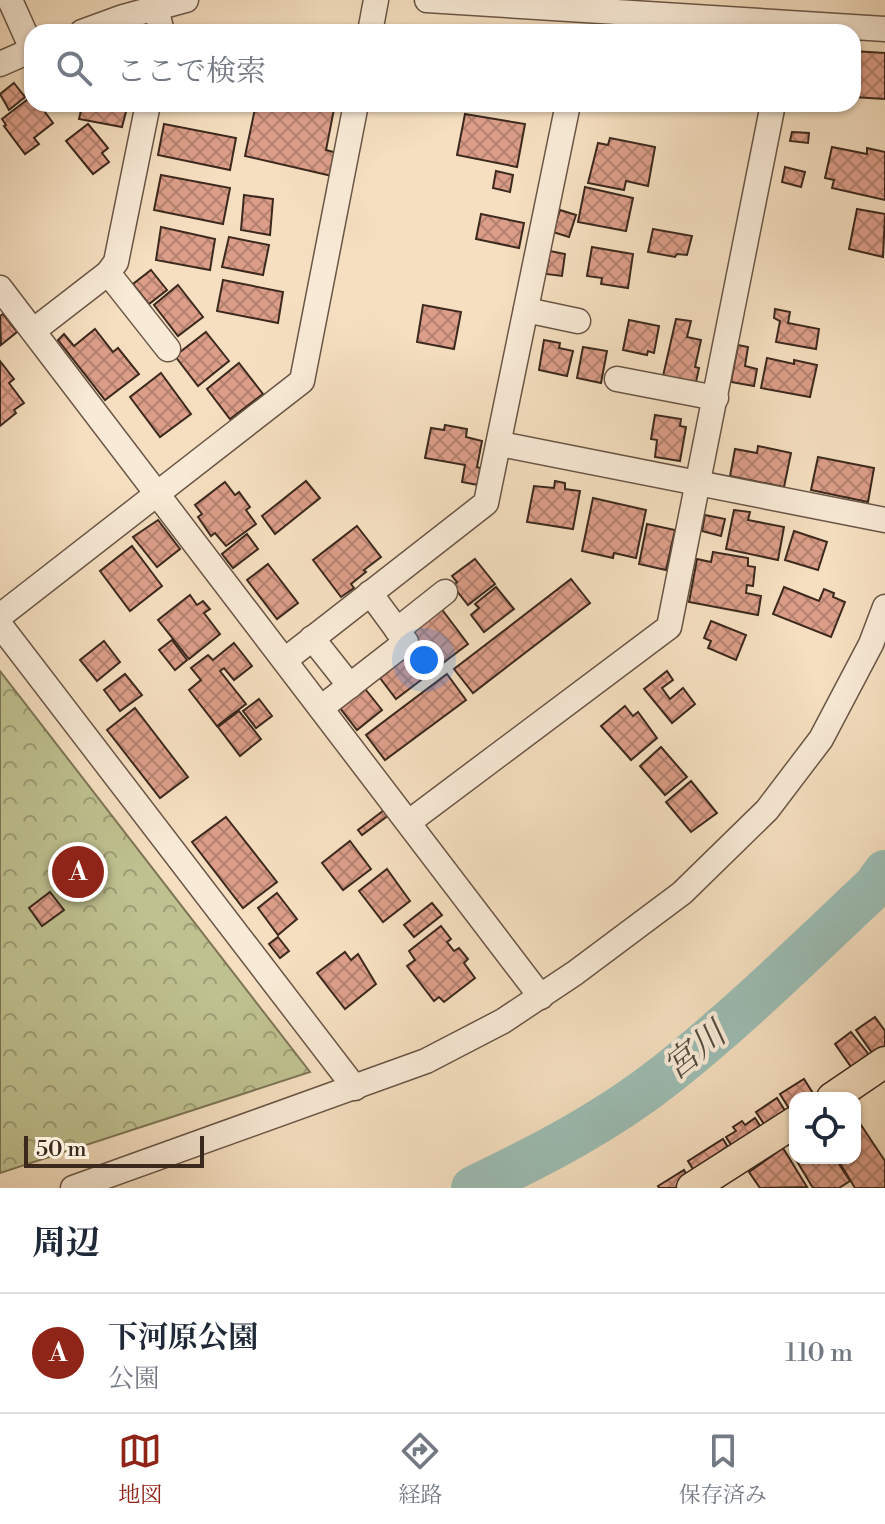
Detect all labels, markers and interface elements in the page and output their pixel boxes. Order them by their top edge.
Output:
search box [24,24,861,112]
icon: search [52,46,96,90]
text: ここで検索 [116,53,266,91]
your location [404,640,444,680]
pin: A [52,842,104,902]
water label: 宮川 [656,1011,738,1089]
map controls [789,1092,861,1164]
button: locate [789,1092,861,1164]
scale bar [24,1132,204,1168]
text: 50 m [36,1136,87,1163]
text: 周辺 [32,1223,100,1265]
text: 下河原公園 [108,1319,258,1357]
text: A [49,1337,67,1369]
text: 110 m [785,1337,853,1369]
text: 公園 [108,1363,160,1395]
tab: 地図 [118,1429,162,1509]
tab: 経路 [398,1429,443,1509]
tab: 保存済み [679,1429,767,1509]

